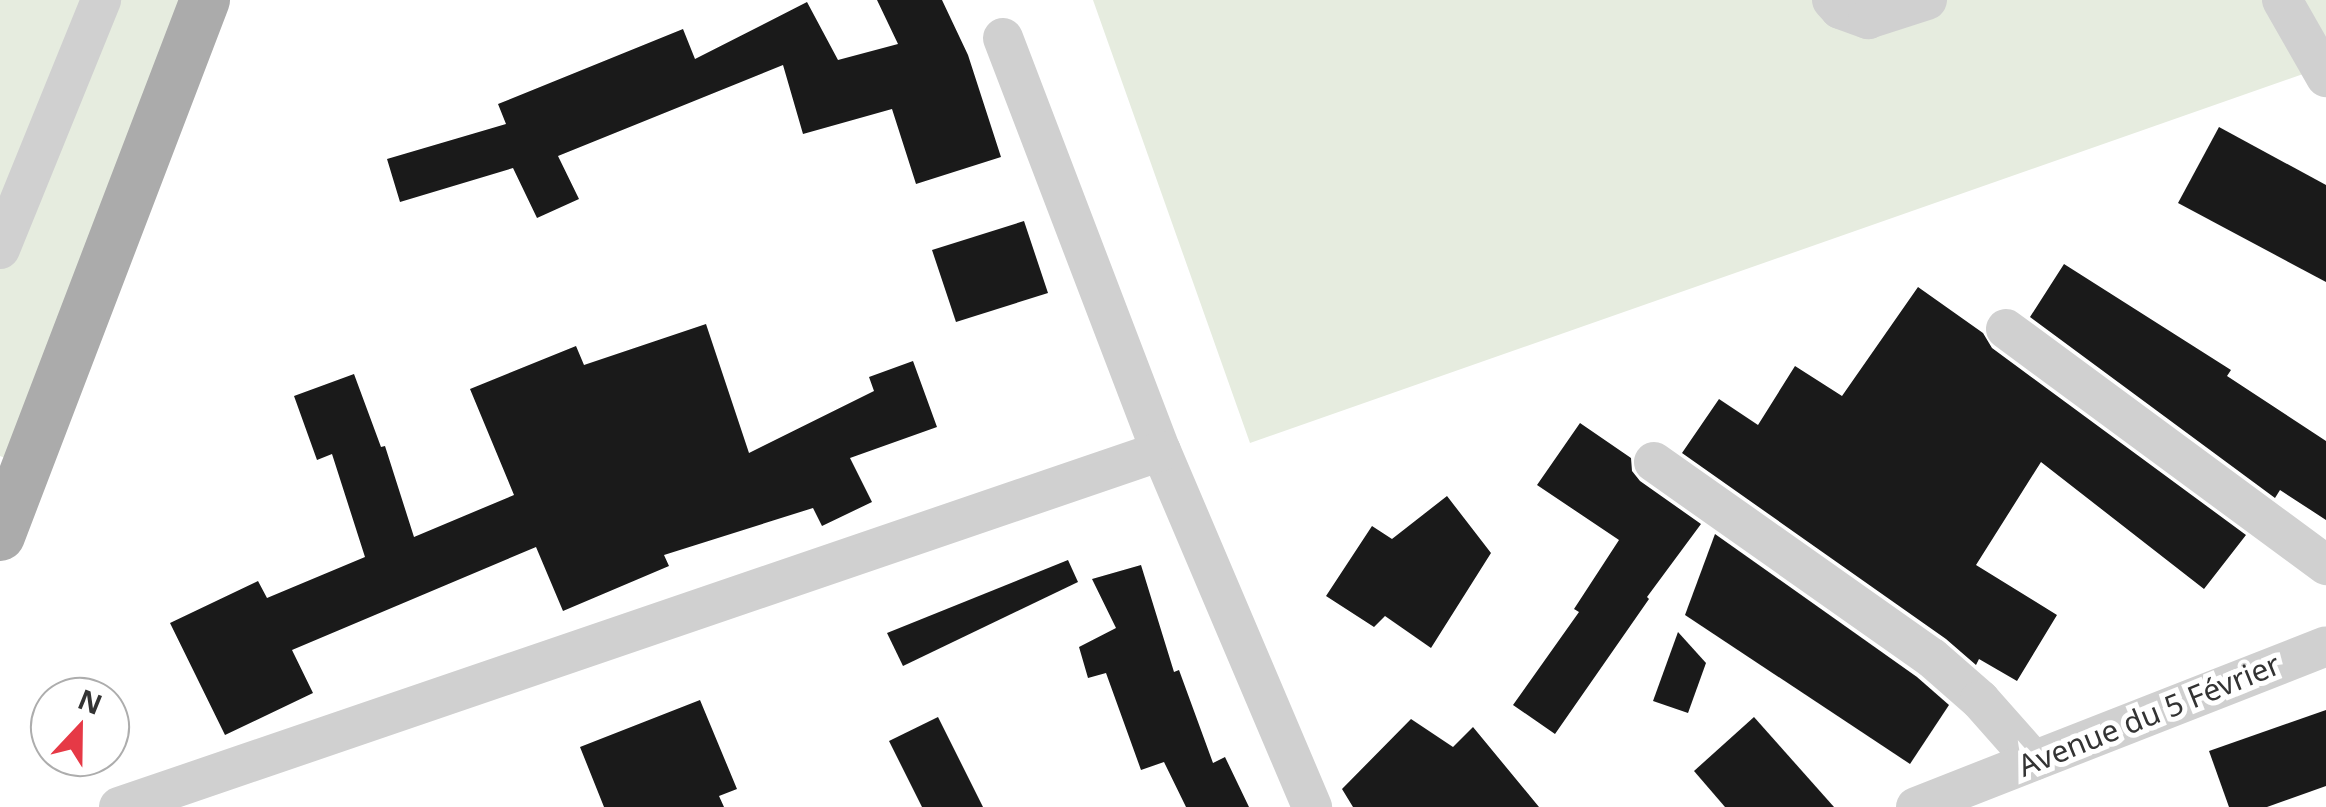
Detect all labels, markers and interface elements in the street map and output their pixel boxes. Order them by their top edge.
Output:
street label: Avenue du 5 Février [2013,646,2285,784]
north arrow [30,677,130,777]
text: N [73,679,108,723]

